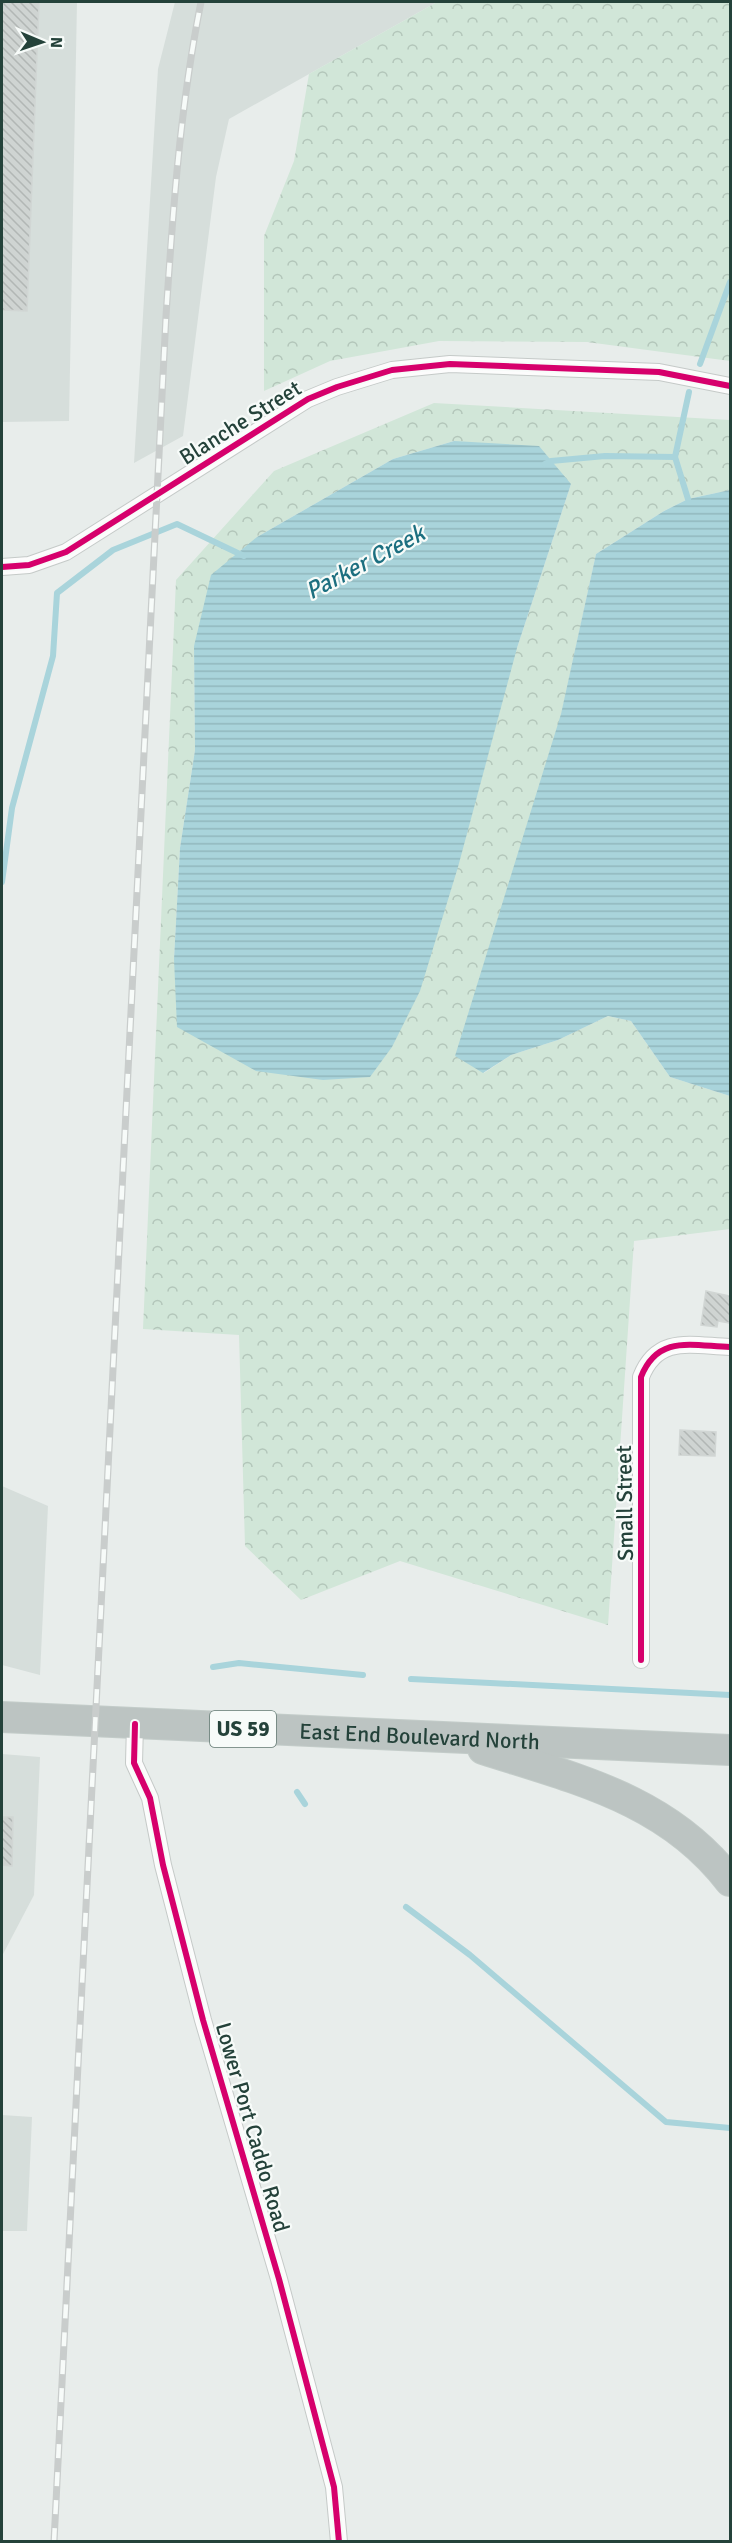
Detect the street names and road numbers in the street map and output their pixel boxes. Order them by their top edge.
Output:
street label: Blanche Street [174,374,306,471]
street label: Small Street [610,1445,639,1561]
road number: US 59 [210,1711,276,1747]
street label: East End Boulevard North [299,1717,540,1755]
street label: Lower Port Caddo Road [210,2019,295,2235]

